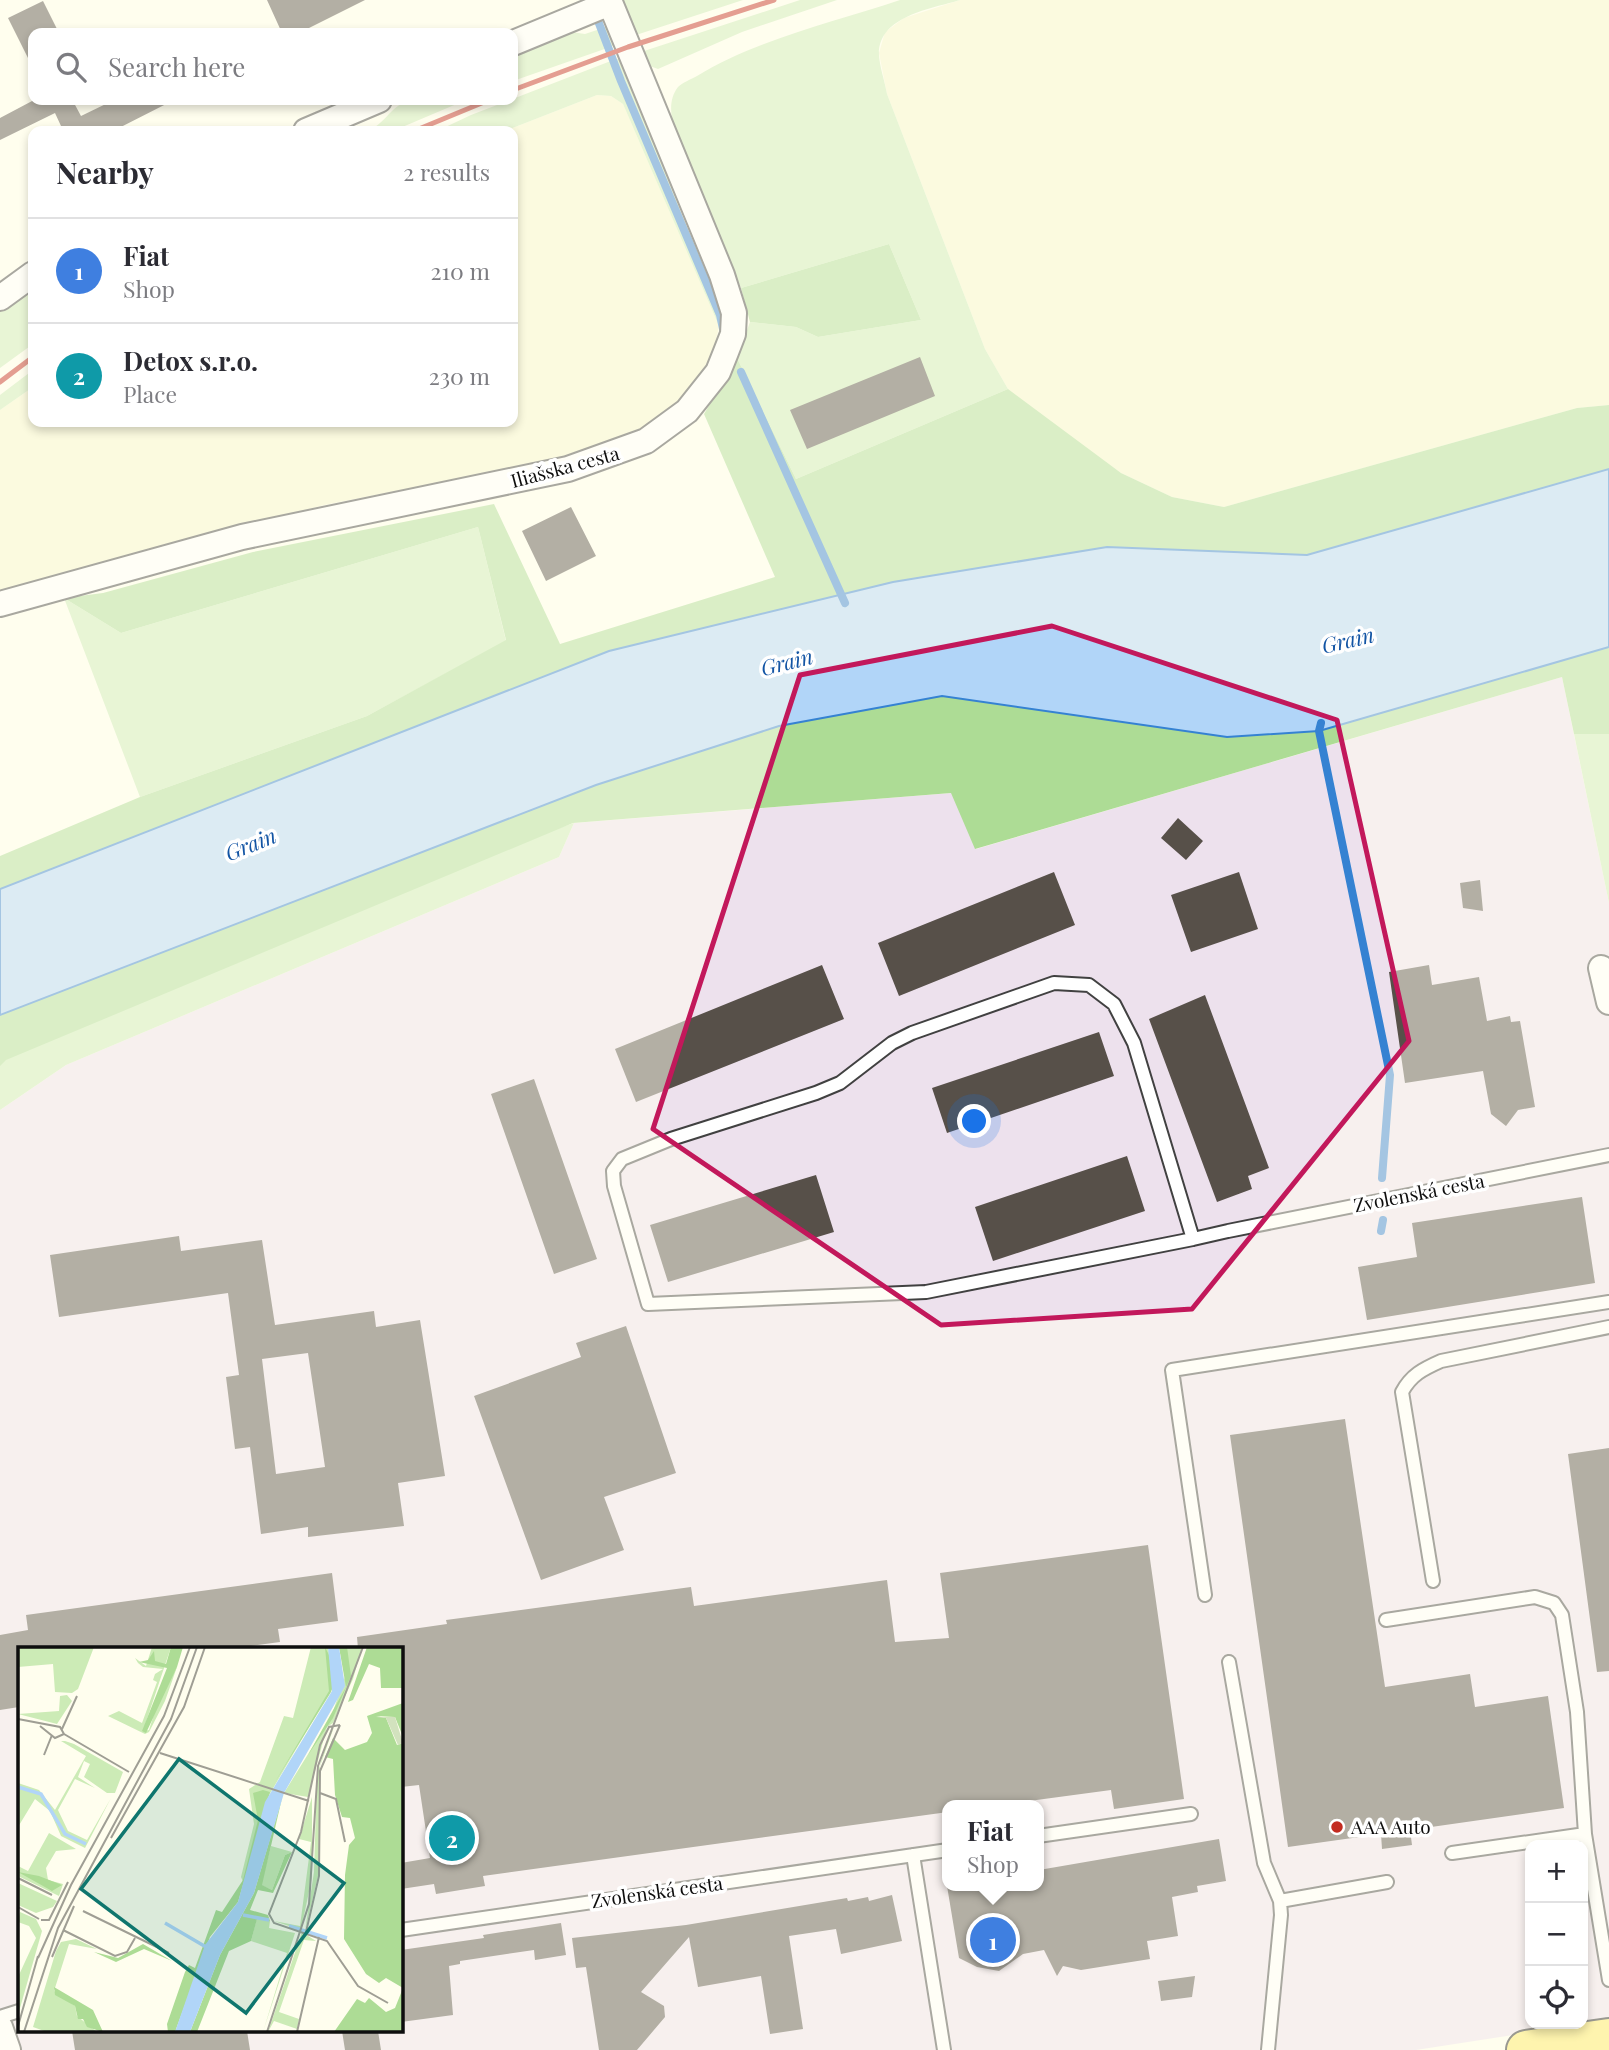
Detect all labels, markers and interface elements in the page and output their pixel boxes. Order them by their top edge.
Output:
search box [28,28,518,105]
icon: search [52,48,90,86]
text: Search here [108,49,245,84]
text: Nearby [56,152,154,192]
text: 2 results [403,156,490,187]
text: Fiat [123,238,169,273]
text: 1 [75,255,83,286]
text: 210 m [431,255,490,286]
text: Shop [123,273,175,304]
text: Detox s.r.o. [123,343,258,378]
text: 2 [73,360,85,391]
text: 230 m [429,360,490,391]
text: Place [123,378,177,409]
street label: Iliašska cesta [507,439,623,493]
water label: Grain [1319,619,1376,659]
water label: Grain [757,641,816,681]
water label: Grain [221,820,280,866]
your location [957,1104,991,1138]
street label: Zvolenská cesta [1351,1166,1487,1217]
inset map [18,1647,402,2032]
popup [942,1800,1044,1891]
pin: 2 [429,1812,475,1864]
text: Fiat [967,1813,1013,1848]
place label: AAA Auto [1350,1813,1431,1839]
marker: AAA Auto [1329,1819,1345,1835]
map controls [1525,1840,1588,2029]
button: + [1525,1840,1588,1903]
text: Shop [967,1848,1019,1879]
street label: Zvolenská cesta [589,1869,725,1913]
button: − [1525,1903,1588,1966]
pin: 1 [970,1914,1016,1966]
button: locate [1525,1966,1588,2029]

